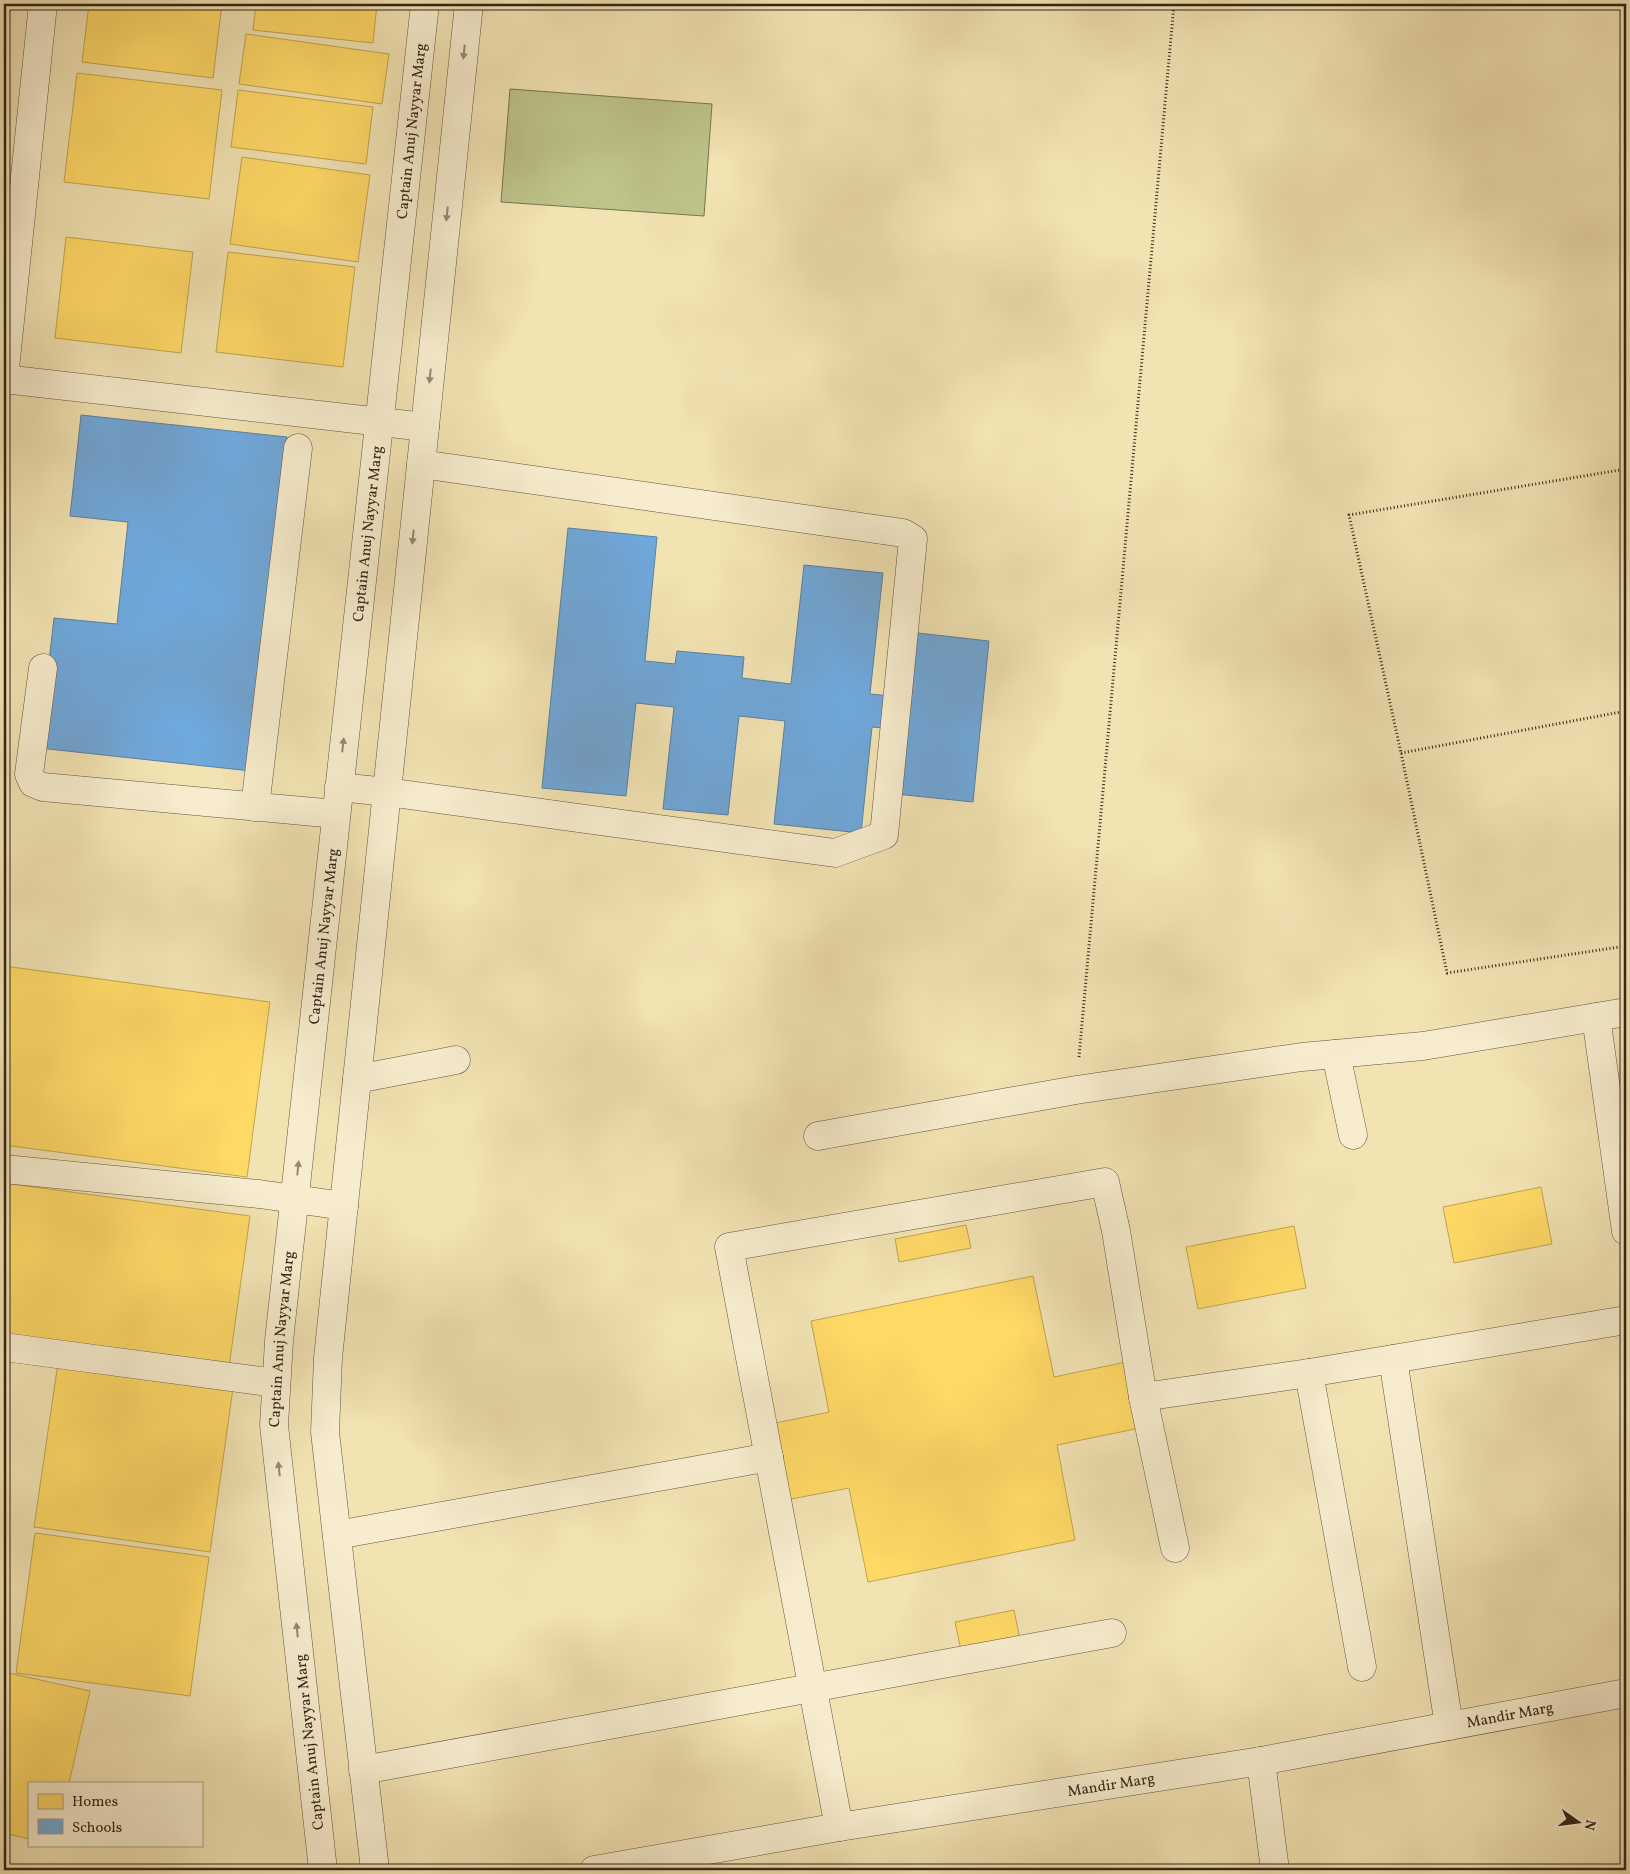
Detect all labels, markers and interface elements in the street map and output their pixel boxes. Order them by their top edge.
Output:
street label: Captain Anuj Nayyar Marg [393,42,433,220]
one-way arrow [459,45,467,61]
one-way arrow [443,206,451,222]
one-way arrow [426,368,434,384]
street label: Captain Anuj Nayyar Marg [349,444,389,623]
one-way arrow [409,529,417,545]
one-way arrow [339,737,347,753]
street label: Captain Anuj Nayyar Marg [305,847,345,1026]
one-way arrow [294,1160,302,1176]
street label: Captain Anuj Nayyar Marg [265,1250,301,1428]
one-way arrow [275,1461,283,1477]
one-way arrow [292,1622,300,1638]
street label: Captain Anuj Nayyar Marg [291,1652,330,1831]
street label: Mandir Marg [1465,1698,1556,1735]
street label: Mandir Marg [1066,1769,1157,1803]
legend [28,1782,202,1846]
text: Homes [72,1792,118,1813]
north arrow [1552,1796,1602,1846]
text: Schools [72,1818,122,1839]
text: N [1579,1818,1600,1832]

